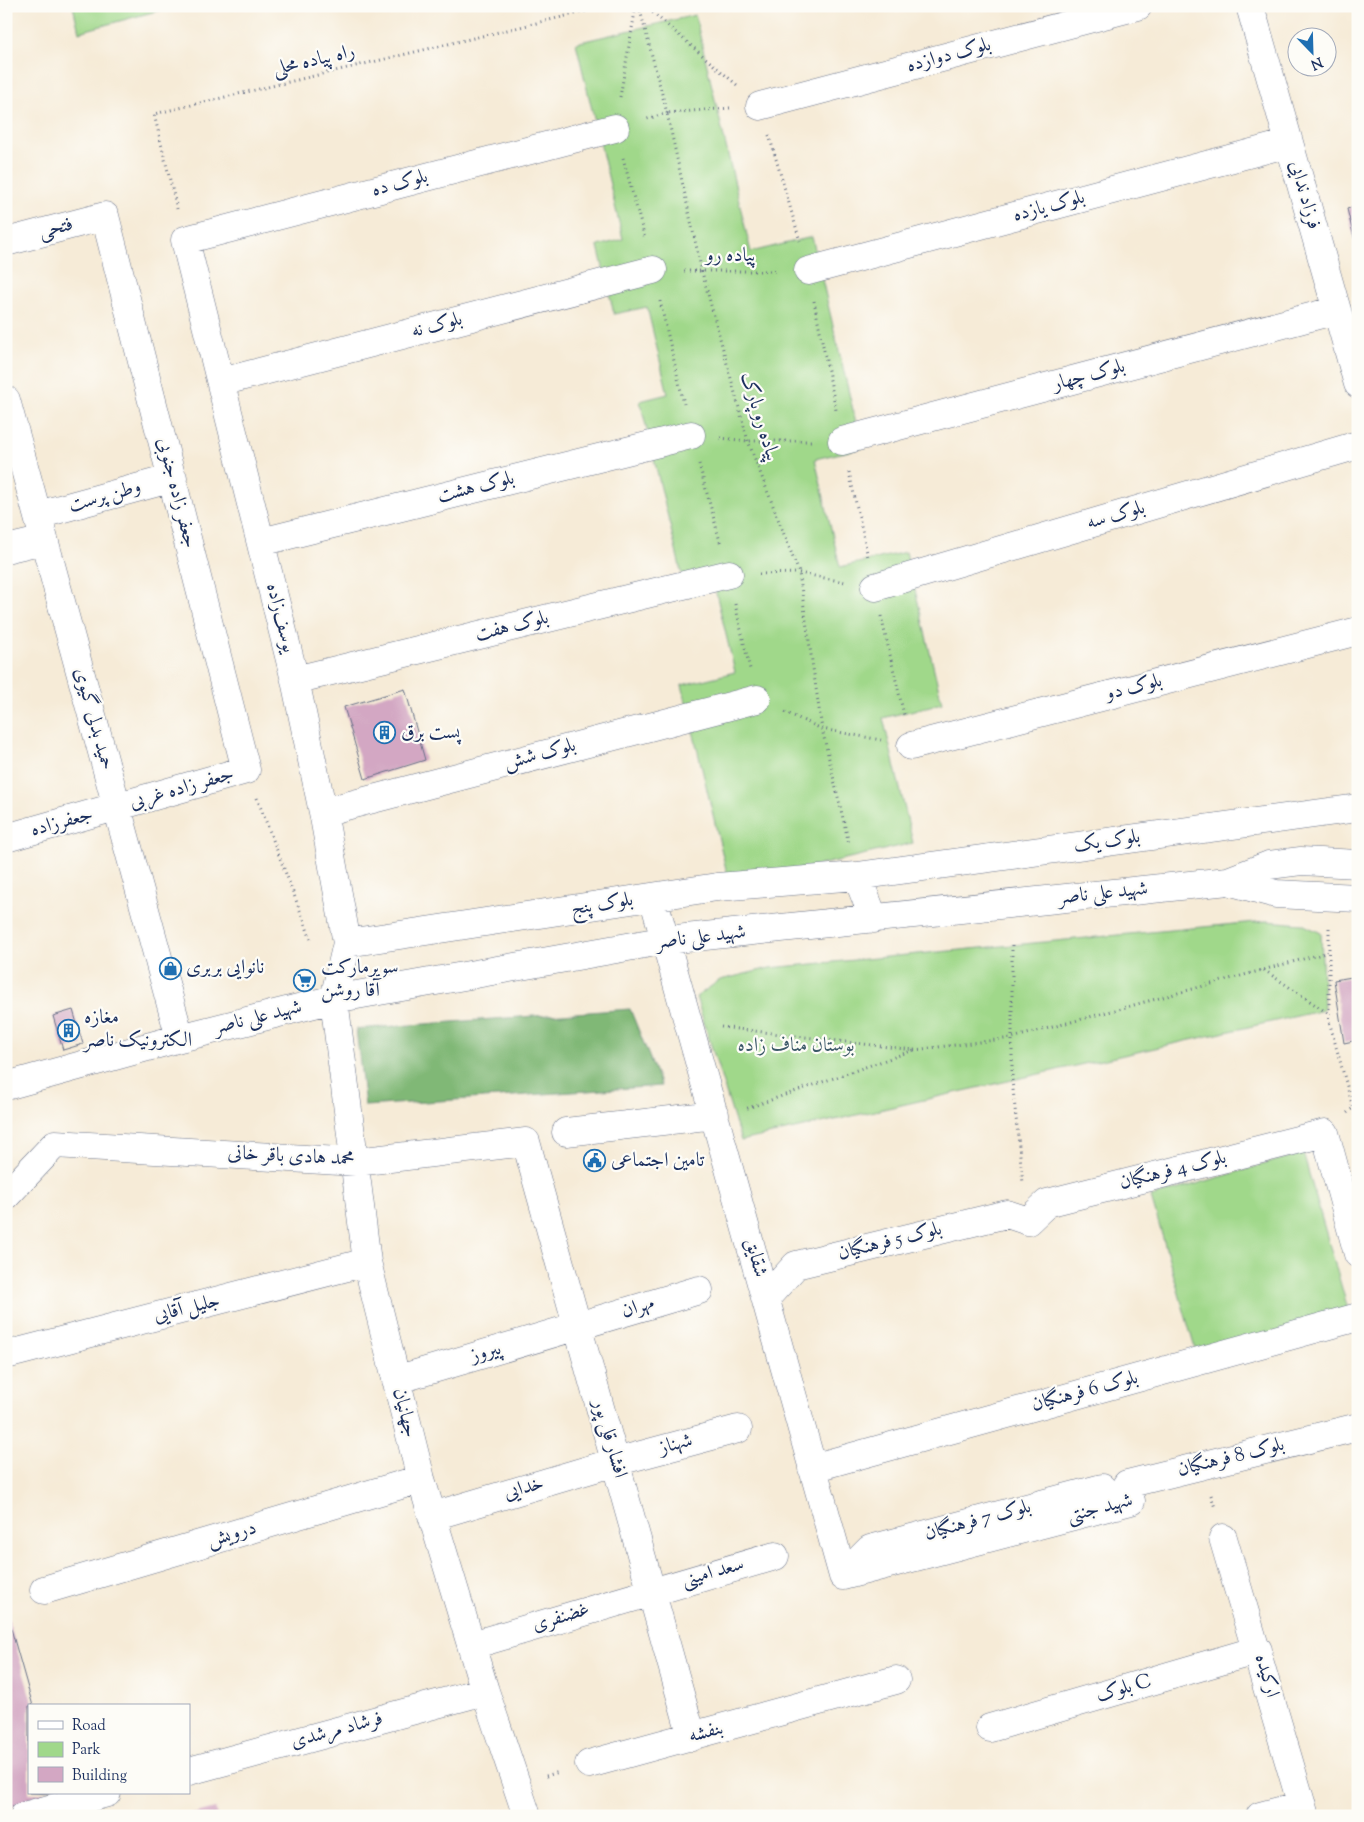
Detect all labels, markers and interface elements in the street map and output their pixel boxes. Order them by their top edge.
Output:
north arrow [1286,28,1336,78]
street label: بلوک دوازده [904,31,994,81]
street label: راه پیاده محلی [270,37,358,85]
text: N [1307,51,1325,74]
street label: فرزاد ندایی [1280,157,1328,233]
street label: بلوک ده [369,163,431,205]
street label: بلوک یازده [1010,183,1088,231]
street label: فتحی [35,211,77,247]
street label: پیاده رو [704,242,756,271]
street label: بلوک نه [408,305,466,347]
street label: بلوک چهار [1048,352,1129,400]
street label: پیاده رو پارک [732,369,786,465]
street label: جعفر زاده جنوبی [148,435,204,551]
street label: بلوک هشت [434,464,518,512]
street label: وطن پرست [65,473,145,521]
street label: بلوک سه [1083,494,1149,538]
street label: یوسف‌زاده [257,580,303,657]
street label: بلوک هفت [472,604,552,650]
street label: حمید بدلی گیوی [65,665,121,773]
street label: بلوک دو [1101,667,1165,710]
place label: پست برق [401,719,462,748]
building icon: پست برق [373,721,397,745]
street label: بلوک شش [501,731,579,779]
street label: جعفر زاده غربی [126,760,238,818]
street label: جعفرزاده [28,801,96,845]
street label: بلوک یک [1072,823,1142,861]
street label: شهید علی ناصر [1055,875,1149,913]
street label: بلوک پنج [569,886,635,925]
street label: شهید علی ناصر [653,918,747,958]
place label: نانوایی بربری [186,954,264,983]
place label: سوپرمارکت آقا روشن [321,954,399,1006]
shop icon: نانوایی بربری [158,956,182,980]
supermarket icon: سوپرمارکت آقا روشن [293,968,317,992]
street label: شهید علی ناصر [209,993,305,1043]
place label: مغازه الکترونیک ناصر [82,1004,192,1056]
building icon: مغازه الکترونیک ناصر [56,1018,80,1042]
park label: بوستان مناف زاده [737,1032,855,1061]
street label: محمد هادی باقر خانی [227,1139,355,1175]
street label: بلوک 4 فرهنگیان [1116,1144,1230,1198]
place label: تامین اجتماعی [611,1147,704,1176]
public building icon: تامین اجتماعی [583,1149,607,1173]
street label: بلوک 5 فرهنگیان [835,1215,945,1269]
street label: شقایق [736,1235,774,1281]
street label: جلیل آقایی [151,1287,223,1331]
street label: مهران [618,1289,658,1327]
street label: پیروز [465,1334,506,1372]
street label: بلوک 6 فرهنگیان [1028,1364,1142,1420]
street label: جهانیان [384,1385,424,1441]
street label: افشار قلی پور [583,1394,634,1482]
street label: شهناز [654,1427,696,1464]
street label: بلوک 8 فرهنگیان [1174,1431,1288,1485]
street label: خدایی [501,1469,547,1509]
street label: شهید جنتی [1064,1486,1136,1532]
street label: بلوک 7 فرهنگیان [921,1493,1035,1549]
street label: درویش [204,1514,260,1556]
street label: سعد امینی [678,1550,748,1596]
street label: غضنفری [529,1596,593,1640]
street label: ارکیده [1246,1651,1286,1701]
street label: بلوک C [1093,1667,1155,1711]
legend [28,1704,190,1794]
street label: فرشاد مرشدی [288,1705,386,1757]
street label: بنفشه [685,1714,727,1752]
text: Road [72,1716,106,1737]
text: Park [72,1740,101,1761]
text: Building [72,1766,127,1787]

